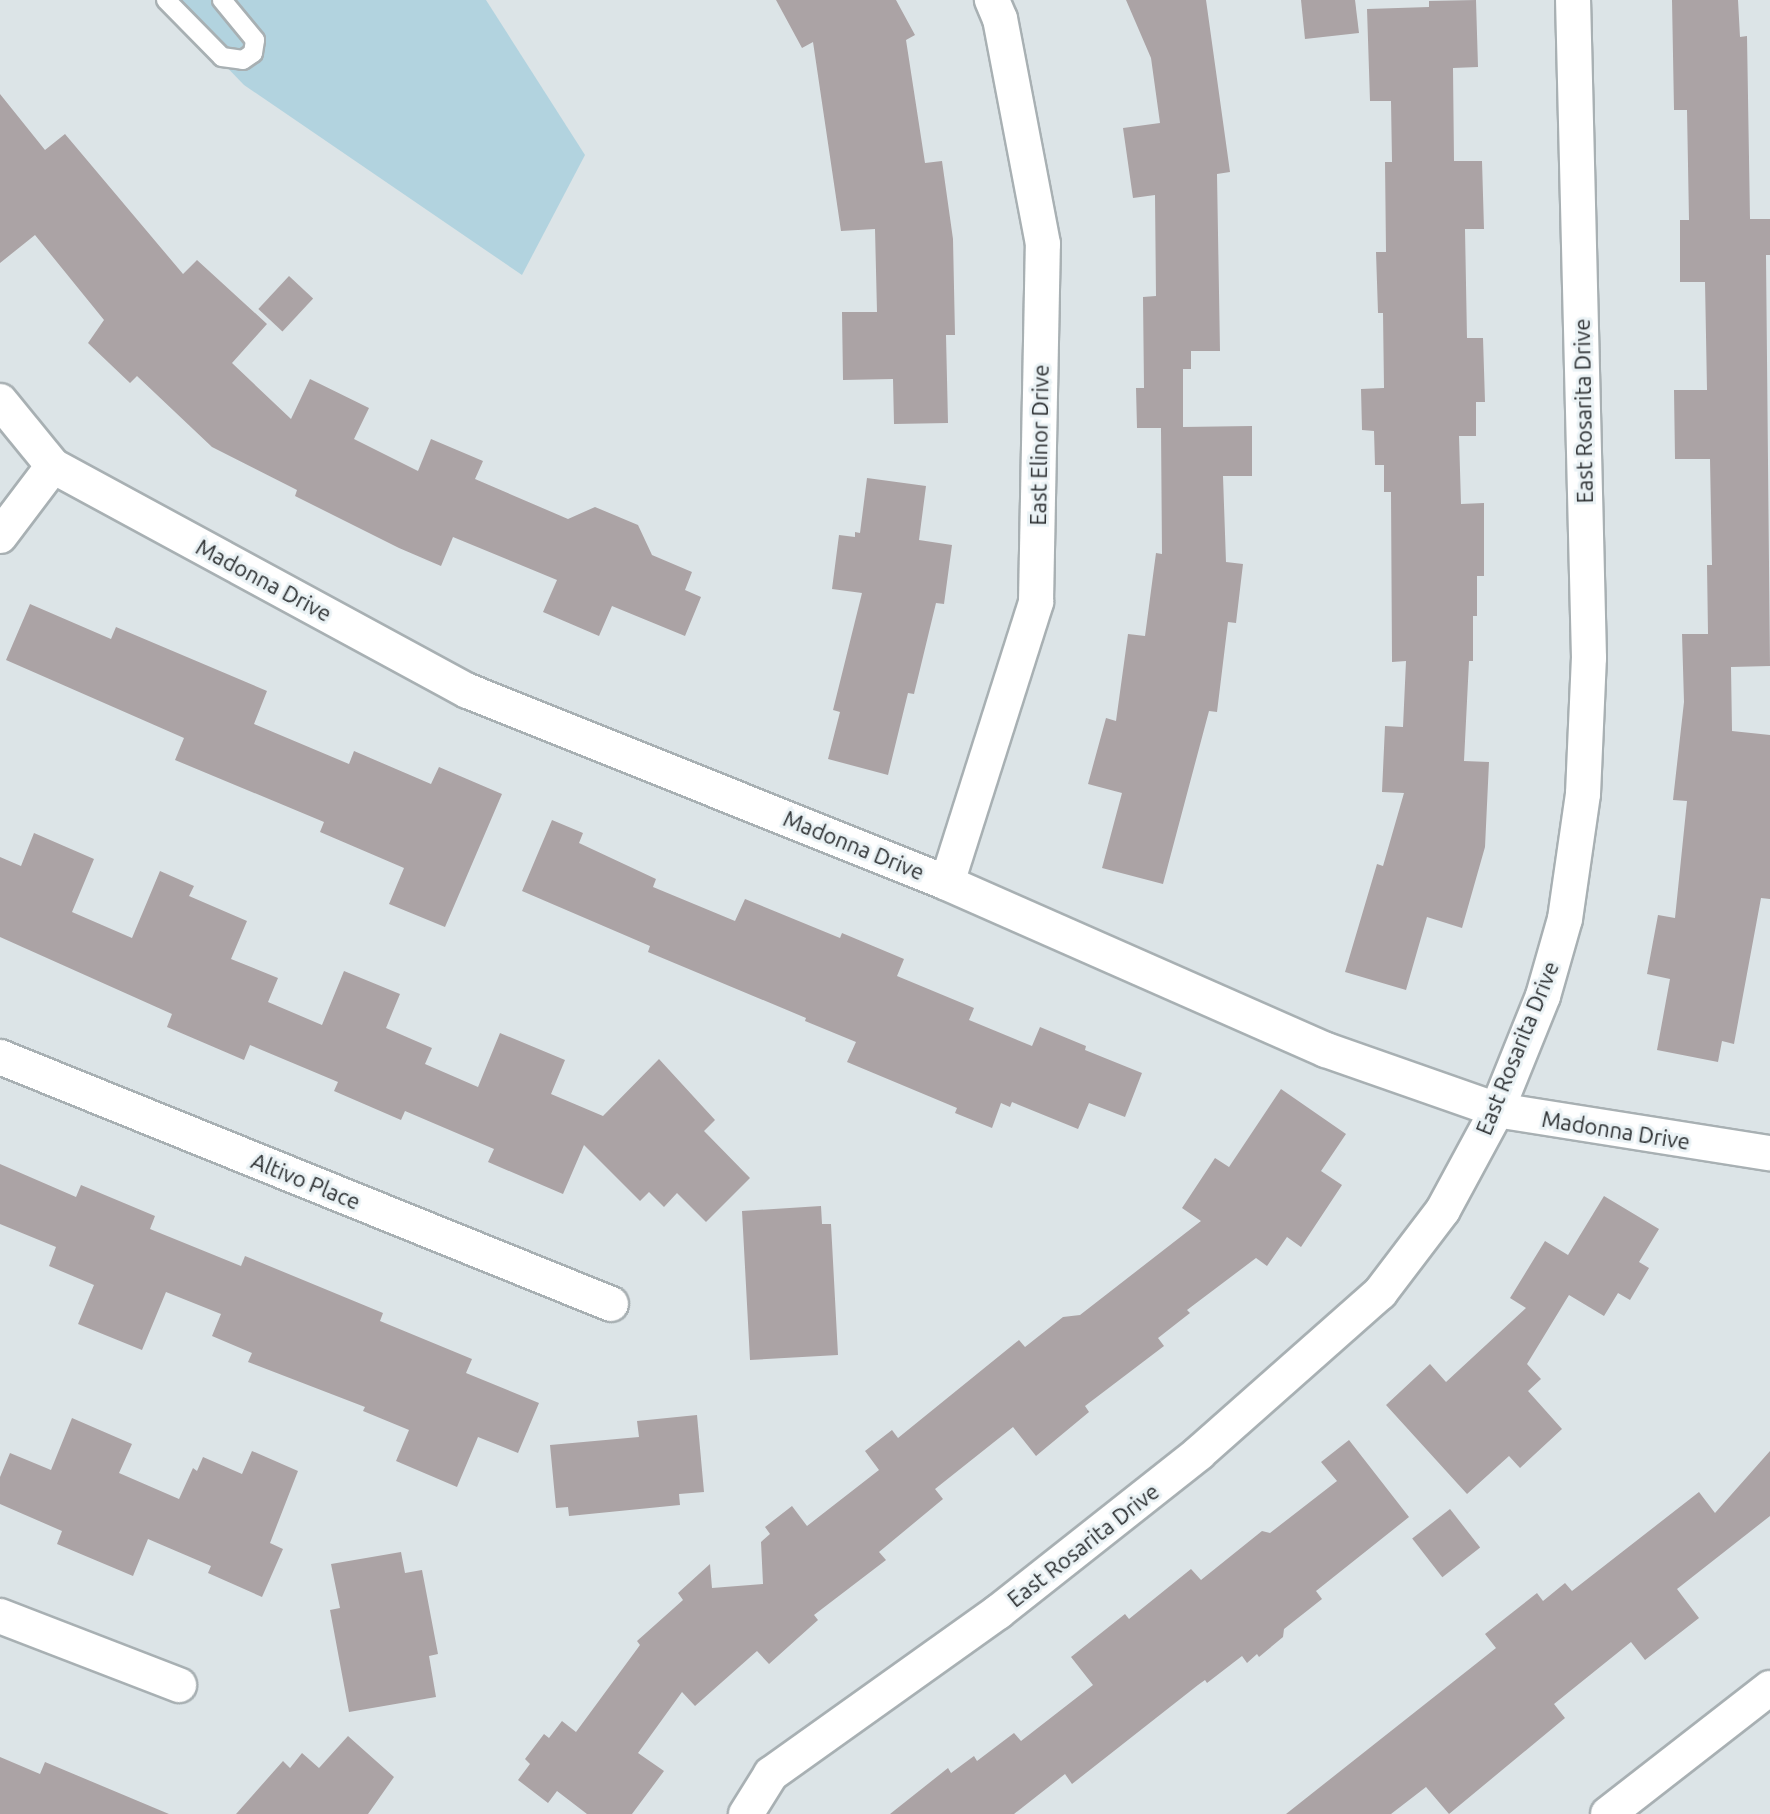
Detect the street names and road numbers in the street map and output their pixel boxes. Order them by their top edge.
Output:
street label: East Rosarita Drive [1568,318,1598,504]
street label: East Elinor Drive [1024,364,1054,526]
street label: Madonna Drive [192,533,336,627]
street label: Madonna Drive [780,805,928,885]
street label: East Rosarita Drive [1470,957,1564,1139]
street label: Madonna Drive [1540,1105,1692,1155]
street label: Altivo Place [248,1147,364,1215]
street label: East Rosarita Drive [1002,1478,1164,1612]

